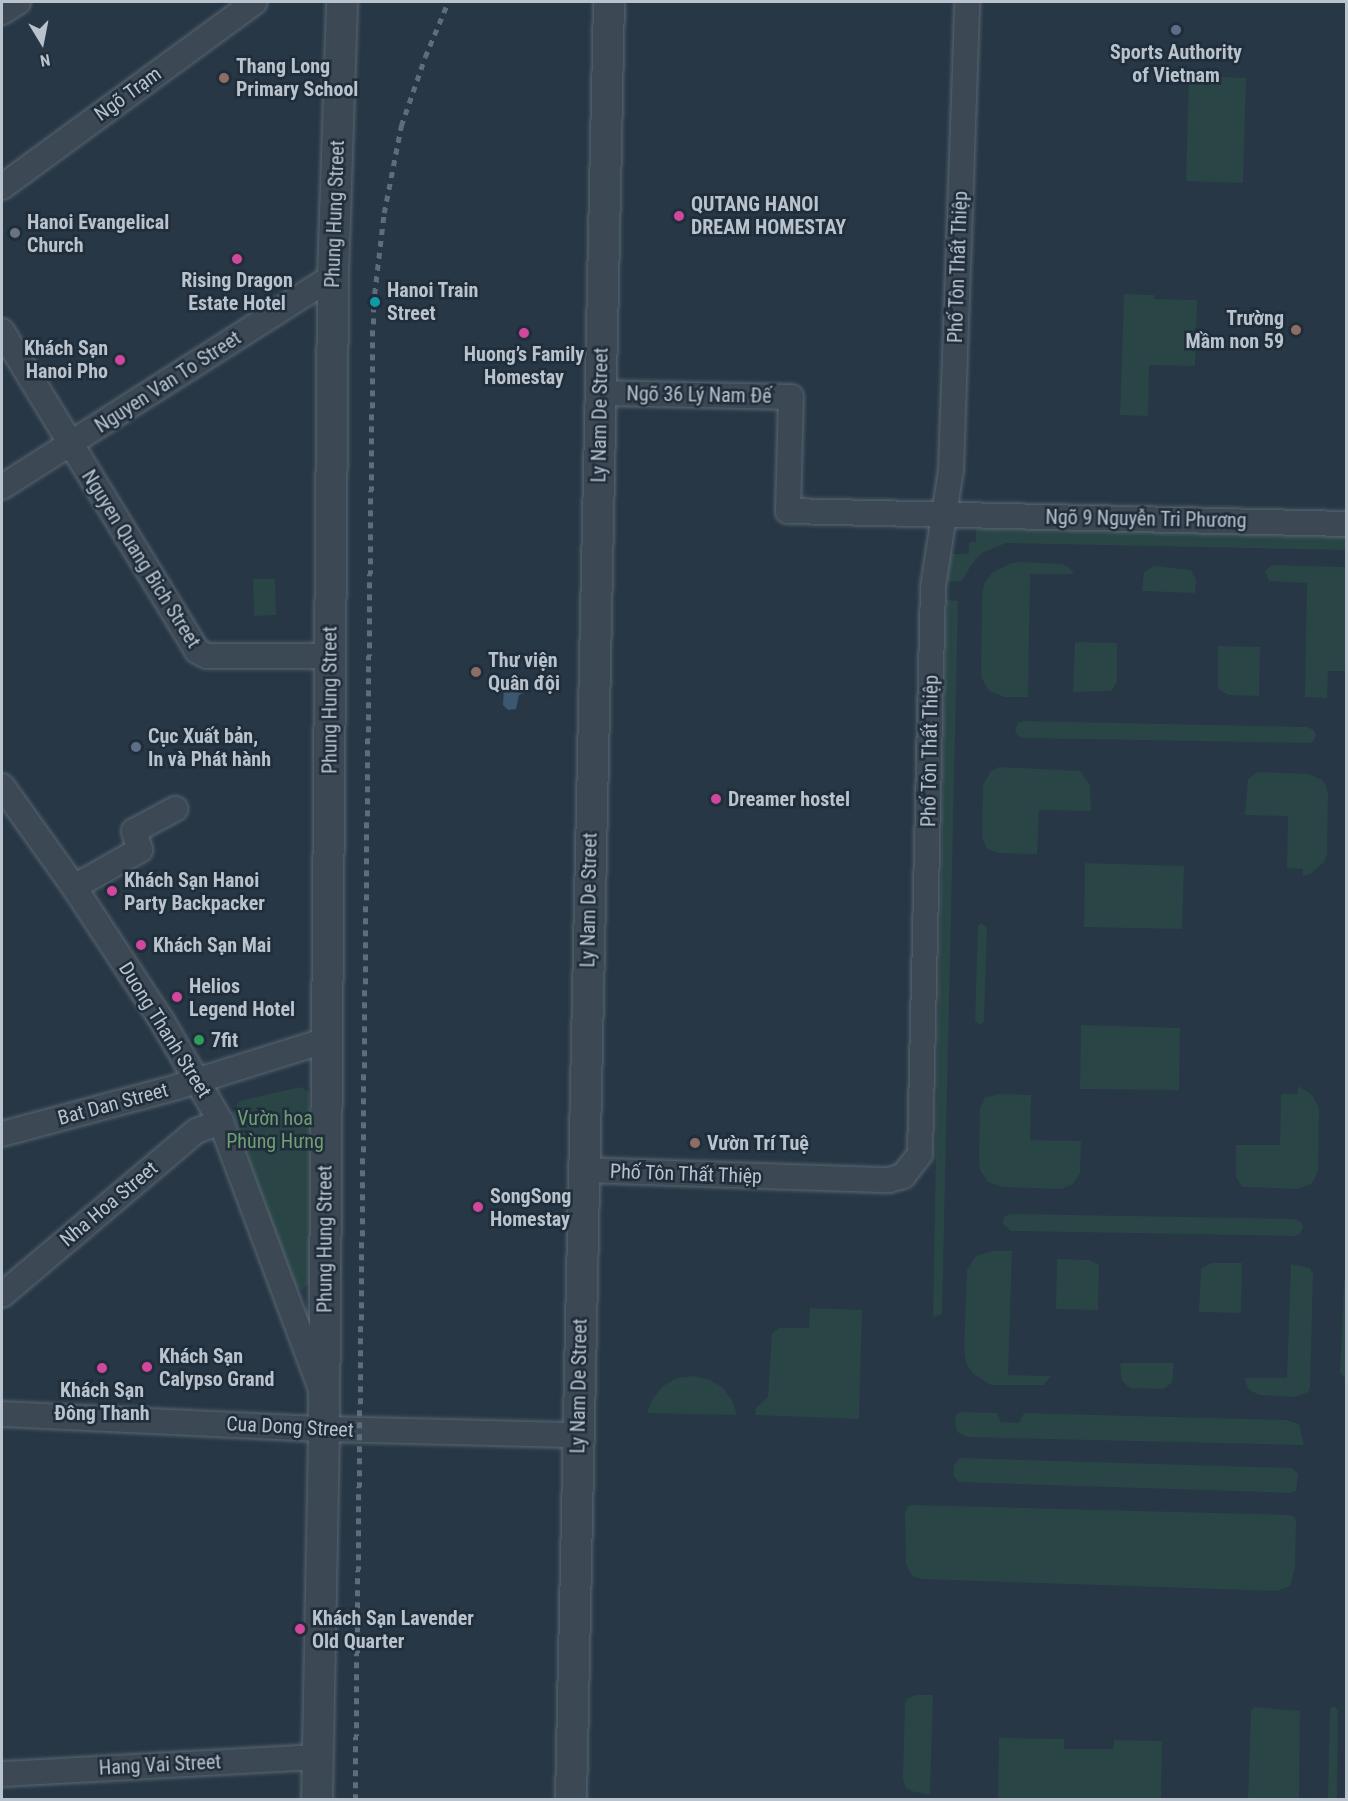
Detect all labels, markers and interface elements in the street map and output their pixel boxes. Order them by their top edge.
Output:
north arrow [12,12,72,72]
marker: Sports Authority of Vietnam [1169,23,1183,37]
place label: Sports Authority of Vietnam [1110,40,1242,87]
text: N [39,50,52,70]
place label: Thang Long Primary School [236,54,358,101]
street label: Ngõ Trạm [90,62,166,126]
marker: Thang Long Primary School [217,71,231,85]
street label: Phung Hung Street [320,140,350,288]
street label: Phố Tôn Thất Thiệp [943,190,973,344]
place label: QUTANG HANOI DREAM HOMESTAY [691,192,846,239]
marker: QUTANG HANOI DREAM HOMESTAY [672,209,686,223]
place label: Hanoi Evangelical Church [27,210,169,257]
marker: Hanoi Evangelical Church [8,226,22,240]
marker: Rising Dragon Estate Hotel [230,252,244,266]
place label: Rising Dragon Estate Hotel [181,268,293,315]
place label: Hanoi Train Street [387,278,479,325]
marker: Hanoi Train Street [368,295,382,309]
place label: Trường Mầm non 59 [1186,306,1284,353]
marker: Trường Mầm non 59 [1289,323,1303,337]
street label: Nguyen Van To Street [90,326,246,438]
marker: Huong’s Family Homestay [517,326,531,340]
place label: Khách Sạn Hanoi Pho [24,336,108,383]
place label: Huong’s Family Homestay [464,342,584,389]
street label: Ly Nam De Street [587,347,613,483]
marker: Khách Sạn Hanoi Pho [113,353,127,367]
street label: Ngõ 36 Lý Nam Đế [626,382,772,408]
street label: Nguyen Quang Bich Street [76,466,206,652]
street label: Ngõ 9 Nguyễn Tri Phương [1045,505,1247,533]
street label: Phung Hung Street [318,626,342,774]
place label: Thư viện Quân đội [488,648,560,695]
marker: Thư viện Quân đội [469,665,483,679]
street label: Phố Tôn Thất Thiệp [917,674,943,828]
place label: Cục Xuất bản, In và Phát hành [148,724,271,771]
marker: Cục Xuất bản, In và Phát hành [129,740,143,754]
place label: Dreamer hostel [728,787,850,811]
marker: Dreamer hostel [709,792,723,806]
street label: Ly Nam De Street [576,832,602,968]
place label: Khách Sạn Hanoi Party Backpacker [124,868,265,915]
marker: Khách Sạn Hanoi Party Backpacker [105,884,119,898]
place label: Khách Sạn Mai [153,933,271,957]
marker: Khách Sạn Mai [134,938,148,952]
street label: Duong Thanh Street [114,958,216,1102]
place label: Helios Legend Hotel [189,974,295,1021]
marker: Helios Legend Hotel [170,990,184,1004]
place label: 7fit [211,1028,238,1052]
marker: 7fit [192,1033,206,1047]
street label: Bat Dan Street [55,1078,171,1130]
park label: Vườn hoa Phùng Hưng [226,1107,324,1154]
place label: Vườn Trí Tuệ [707,1131,810,1155]
marker: Vườn Trí Tuệ [688,1136,702,1150]
street label: Nha Hoa Street [55,1156,163,1252]
street label: Phố Tôn Thất Thiệp [609,1159,763,1189]
street label: Phung Hung Street [313,1165,337,1313]
place label: SongSong Homestay [490,1184,571,1231]
marker: SongSong Homestay [471,1200,485,1214]
street label: Ly Nam De Street [566,1318,592,1454]
place label: Khách Sạn Calypso Grand [159,1344,275,1391]
marker: Khách Sạn Calypso Grand [140,1360,154,1374]
marker: Khách Sạn Đông Thanh [95,1361,109,1375]
place label: Khách Sạn Đông Thanh [54,1378,150,1425]
street label: Cua Dong Street [226,1412,354,1442]
place label: Khách Sạn Lavender Old Quarter [312,1606,474,1653]
marker: Khách Sạn Lavender Old Quarter [293,1622,307,1636]
street label: Hang Vai Street [98,1750,222,1780]

